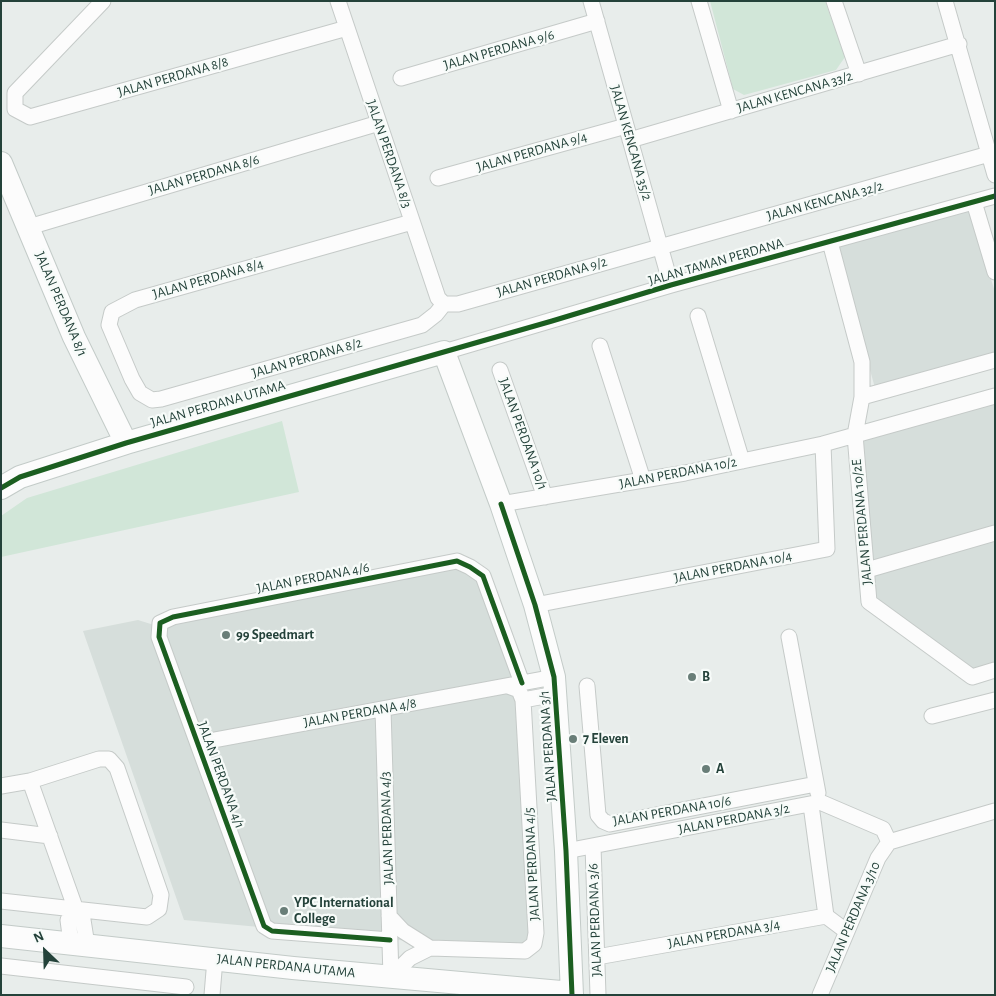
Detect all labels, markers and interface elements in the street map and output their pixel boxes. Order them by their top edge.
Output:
street label: JALAN PERDANA 9/6 [442,26,556,74]
street label: JALAN PERDANA 8/8 [116,53,230,101]
street label: JALAN KENCANA 33/2 [735,67,855,117]
street label: JALAN KENCANA 35/2 [606,83,656,203]
street label: JALAN PERDANA 8/3 [363,98,415,210]
street label: JALAN PERDANA 9/4 [475,128,589,176]
street label: JALAN PERDANA 8/6 [147,151,261,199]
street label: JALAN KENCANA 32/2 [765,177,885,225]
street label: JALAN TAMAN PERDANA [646,235,786,289]
street label: JALAN PERDANA 8/1 [31,249,91,359]
street label: JALAN PERDANA 9/2 [495,253,609,301]
street label: JALAN PERDANA 8/4 [151,255,265,303]
street label: JALAN PERDANA 8/2 [250,334,364,382]
street label: JALAN PERDANA 10/1 [495,376,551,492]
street label: JALAN PERDANA UTAMA [149,377,287,431]
street label: JALAN PERDANA 10/2 [618,453,738,493]
street label: JALAN PERDANA 10/2E [848,458,876,586]
street label: JALAN PERDANA 10/4 [673,547,793,587]
street label: JALAN PERDANA 4/6 [255,559,371,597]
place label: 99 Speedmart [236,627,314,643]
marker: 99 Speedmart [220,629,232,641]
place label: B [702,669,710,685]
marker: B [686,671,698,683]
street label: JALAN PERDANA 3/1 [536,690,560,802]
street label: JALAN PERDANA 4/8 [302,695,418,731]
street label: JALAN PERDANA 4/1 [194,719,248,831]
place label: 7 Eleven [583,731,629,747]
marker: 7 Eleven [567,733,579,745]
place label: A [716,761,724,777]
marker: A [700,763,712,775]
street label: JALAN PERDANA 4/3 [377,771,397,885]
street label: JALAN PERDANA 10/6 [612,792,732,830]
street label: JALAN PERDANA 3/2 [677,800,791,838]
street label: JALAN PERDANA 4/5 [521,807,543,921]
street label: JALAN PERDANA 3/10 [822,859,884,975]
street label: JALAN PERDANA 3/6 [585,863,605,977]
place label: YPC International College [294,895,394,928]
marker: YPC International College [278,905,290,917]
street label: JALAN PERDANA 3/4 [667,916,781,952]
north arrow [20,926,70,976]
text: N [32,929,46,946]
street label: JALAN PERDANA UTAMA [216,950,356,982]

